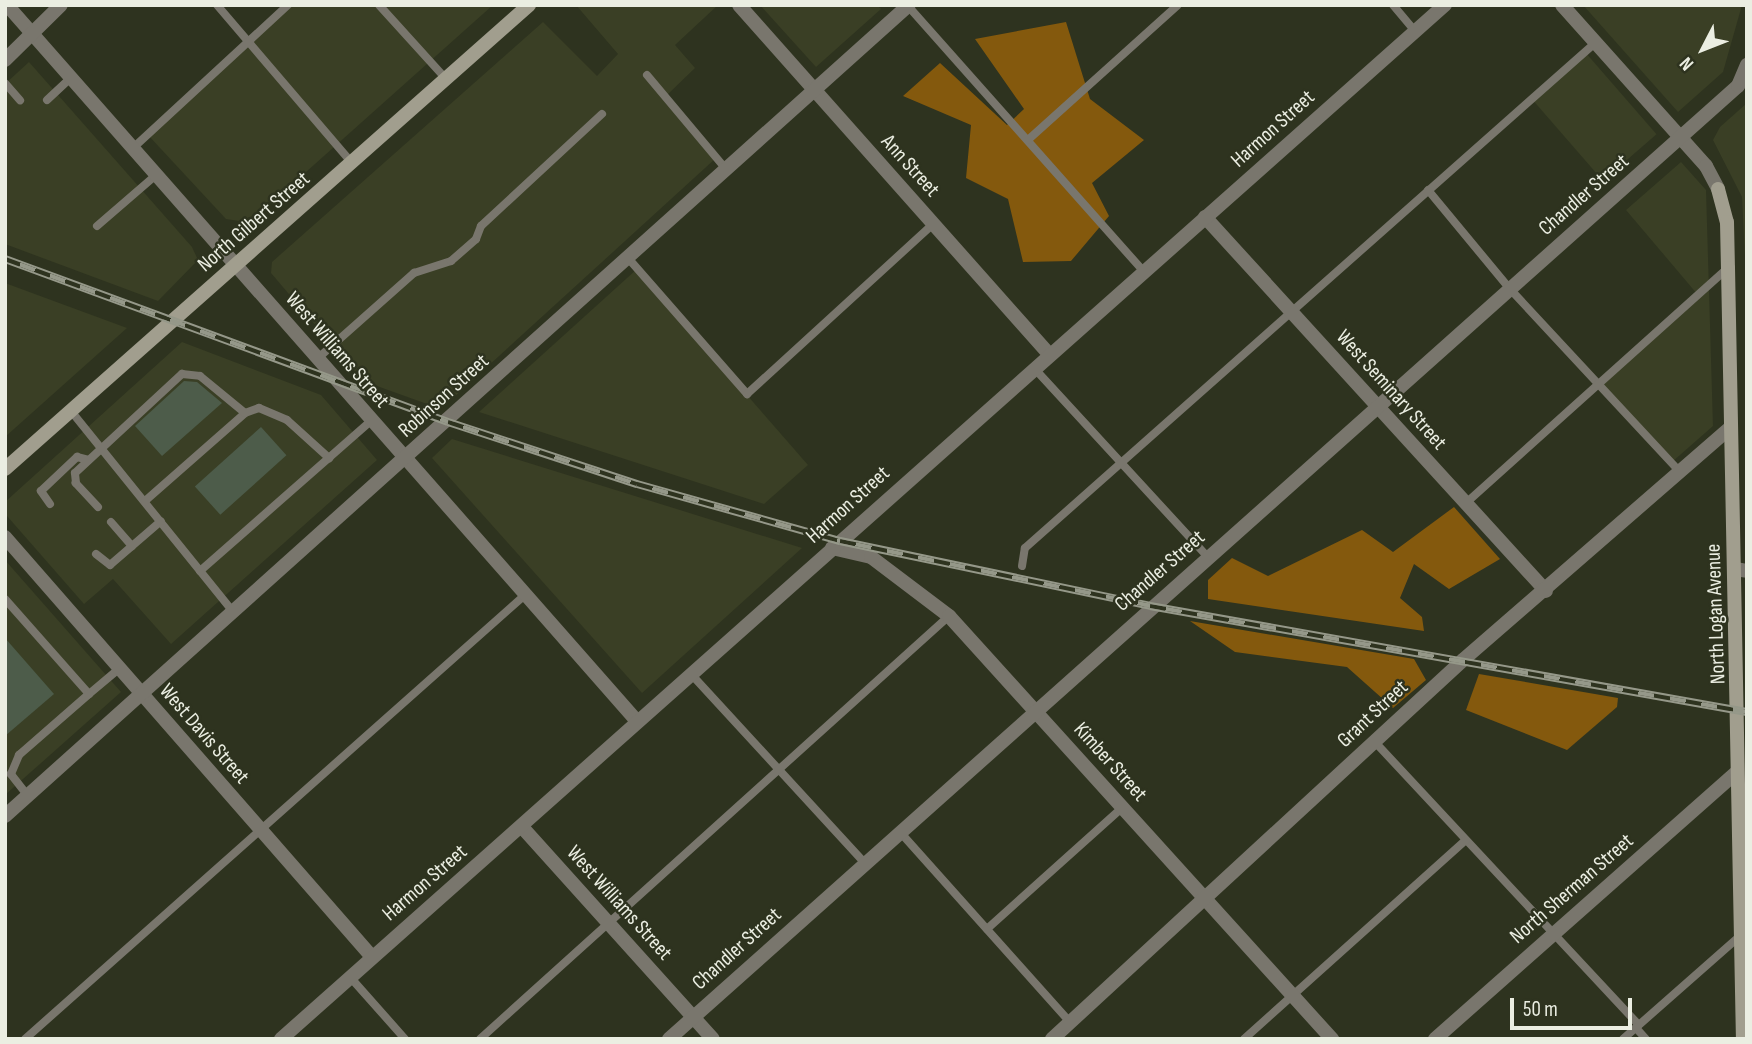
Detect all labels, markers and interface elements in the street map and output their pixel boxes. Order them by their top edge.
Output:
north arrow [1668,14,1738,84]
text: N [1675,52,1699,75]
street label: Harmon Street [1226,85,1320,173]
street label: Ann Street [876,130,944,202]
street label: Chandler Street [1534,149,1634,241]
street label: North Gilbert Street [193,166,315,278]
street label: West Williams Street [280,287,394,413]
street label: West Seminary Street [1330,325,1452,455]
street label: Robinson Street [394,349,494,443]
street label: Harmon Street [801,461,895,549]
street label: Chandler Street [1110,525,1210,617]
street label: North Logan Avenue [1701,543,1731,685]
street label: Grant Street [1332,675,1414,753]
street label: West Davis Street [154,679,254,789]
street label: Kimber Street [1068,717,1152,807]
street label: North Sherman Street [1505,829,1639,949]
street label: Harmon Street [378,840,472,926]
street label: West Williams Street [561,840,677,966]
street label: Chandler Street [687,902,787,996]
scale bar [1514,984,1636,1028]
text: 50 m [1523,997,1558,1022]

